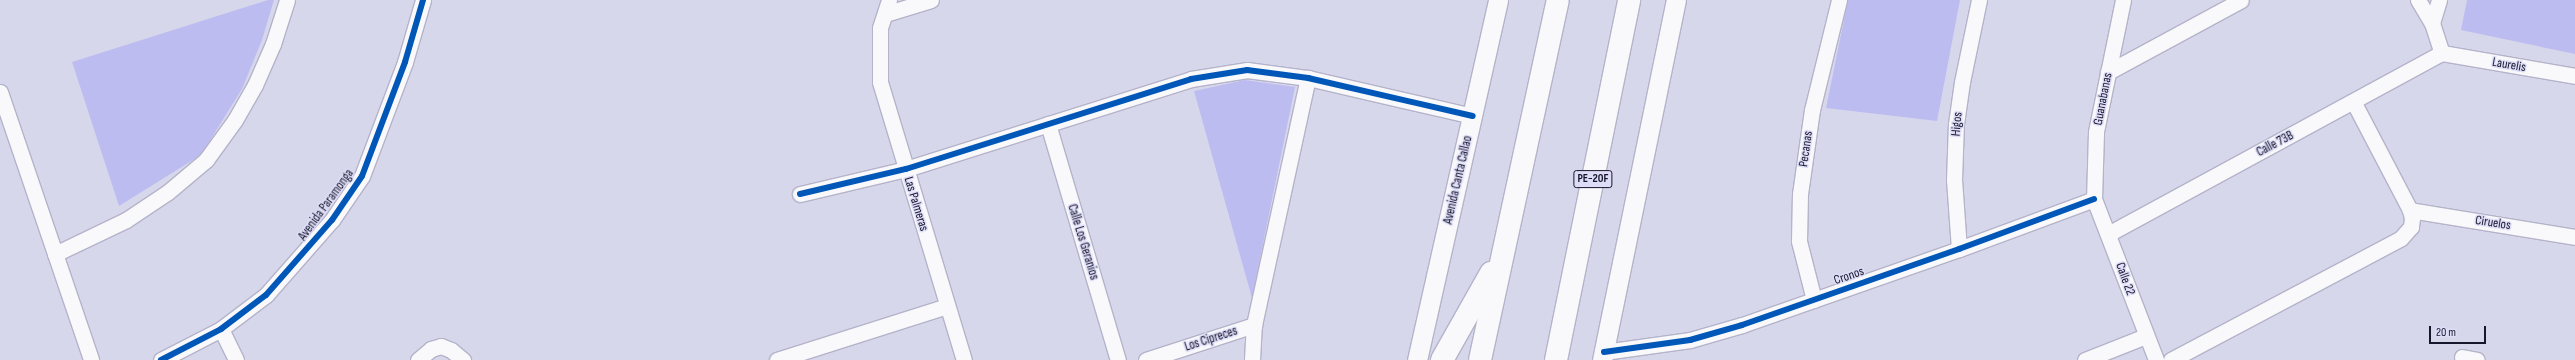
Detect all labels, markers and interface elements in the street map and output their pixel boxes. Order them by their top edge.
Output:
street label: Laurelis [2491,54,2527,76]
street label: Guanabanas [2090,71,2116,127]
street label: Higos [1948,111,1966,137]
street label: Calle 73B [2254,128,2296,160]
street label: Pecanas [1796,130,1816,168]
street label: Avenida Canta Callao [1440,134,1476,226]
street label: Avenida Paramonga [295,166,357,244]
road number: PE-20F [1573,169,1613,189]
street label: Las Palmeras [900,175,932,233]
street label: Calle Los Geranios [1064,202,1102,282]
street label: Ciruelos [2474,213,2512,233]
street label: Calle 22 [2112,260,2138,298]
street label: Cronos [1832,264,1866,288]
scale bar [2431,318,2488,344]
street label: Los Cipreces [1183,323,1239,355]
text: 20 m [2436,325,2456,340]

